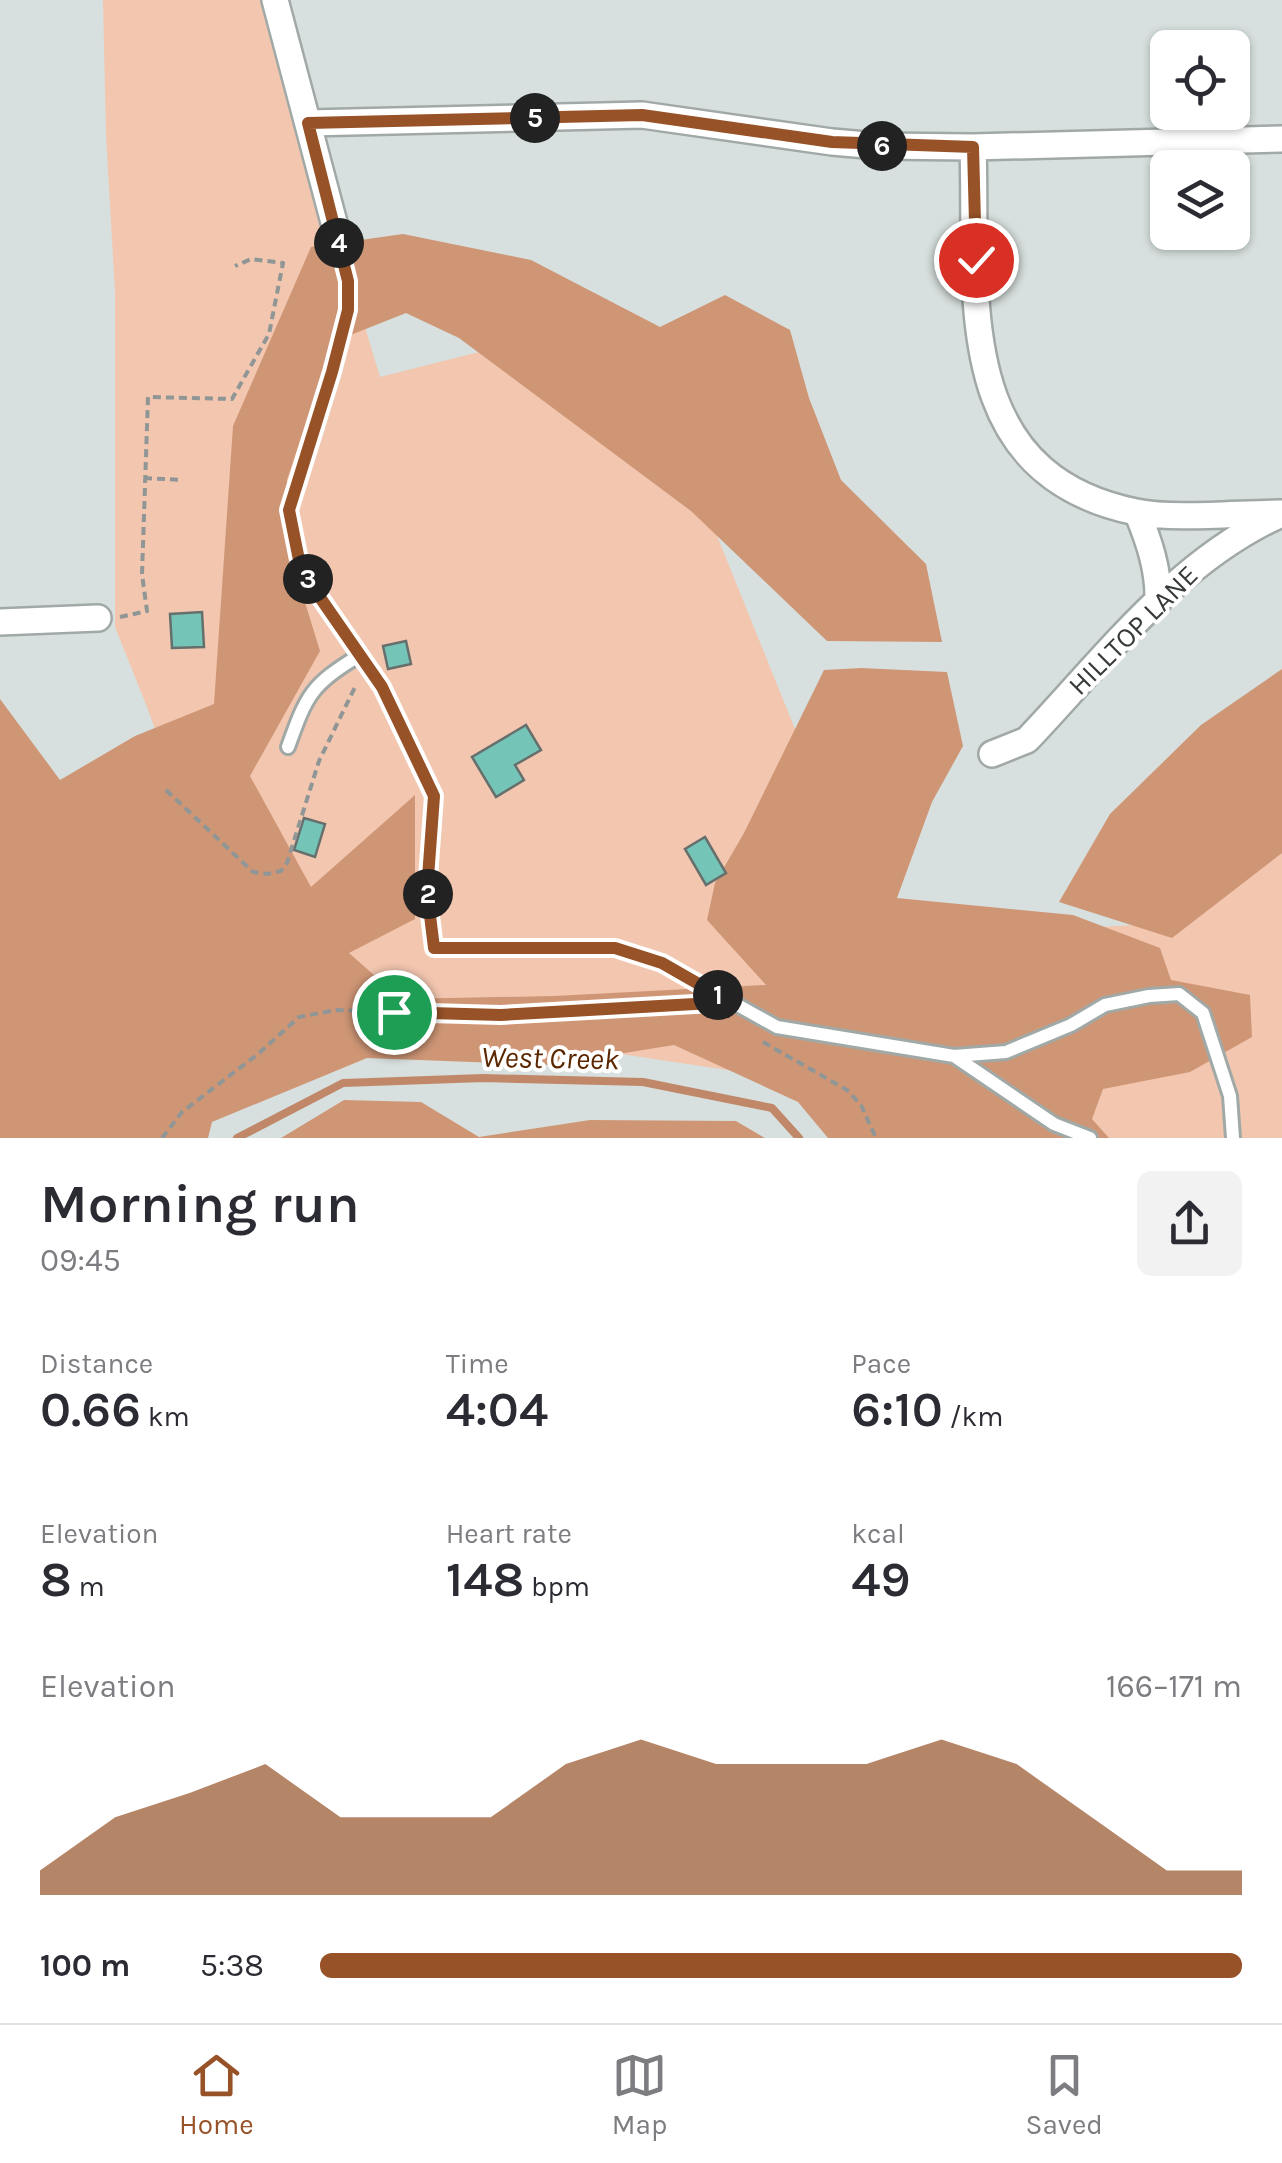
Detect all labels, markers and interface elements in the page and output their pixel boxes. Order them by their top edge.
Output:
map controls [1150,30,1250,250]
button: locate [1150,30,1250,130]
pin: 5 [510,93,560,143]
text: 5 [527,101,543,134]
pin: 6 [857,121,907,171]
text: 6 [874,129,891,162]
button: layers [1150,150,1250,250]
pin: 4 [314,218,364,268]
pin [934,218,1019,303]
text: 4 [331,226,347,259]
icon: check [949,233,1004,288]
pin: 3 [283,554,333,604]
street label: HILLTOP LANE [1061,558,1205,702]
text: 3 [299,562,317,595]
pin: 2 [403,869,453,919]
text: 2 [420,877,436,910]
pin [352,970,437,1055]
pin: 1 [693,970,743,1020]
text: 1 [713,978,723,1011]
icon: arrive [367,985,422,1040]
water label: West Creek [481,1039,620,1077]
button: share [1137,1171,1242,1276]
text: Morning run [40,1172,360,1236]
text: 09:45 [40,1242,121,1279]
text: Distance [40,1347,153,1380]
text: Time [446,1347,509,1380]
text: Pace [851,1347,911,1380]
text: 0.66 [40,1380,141,1439]
text: 4:04 [446,1380,548,1439]
text: 6:10 [851,1380,943,1439]
text: km [141,1400,190,1433]
text: /km [943,1400,1003,1433]
text: Elevation [40,1517,159,1550]
text: Heart rate [446,1517,572,1550]
text: kcal [851,1517,905,1550]
text: 8 [40,1550,72,1609]
text: 148 [446,1550,524,1609]
text: 49 [851,1550,911,1609]
text: m [72,1570,105,1603]
text: bpm [524,1570,590,1603]
text: Elevation [40,1668,175,1705]
text: 166–171 m [1106,1668,1242,1705]
text: 100 m [40,1947,130,1984]
text: 5:38 [200,1947,264,1984]
tab: Home [179,2048,254,2141]
tab: Map [612,2048,667,2141]
tab: Saved [1026,2048,1103,2141]

